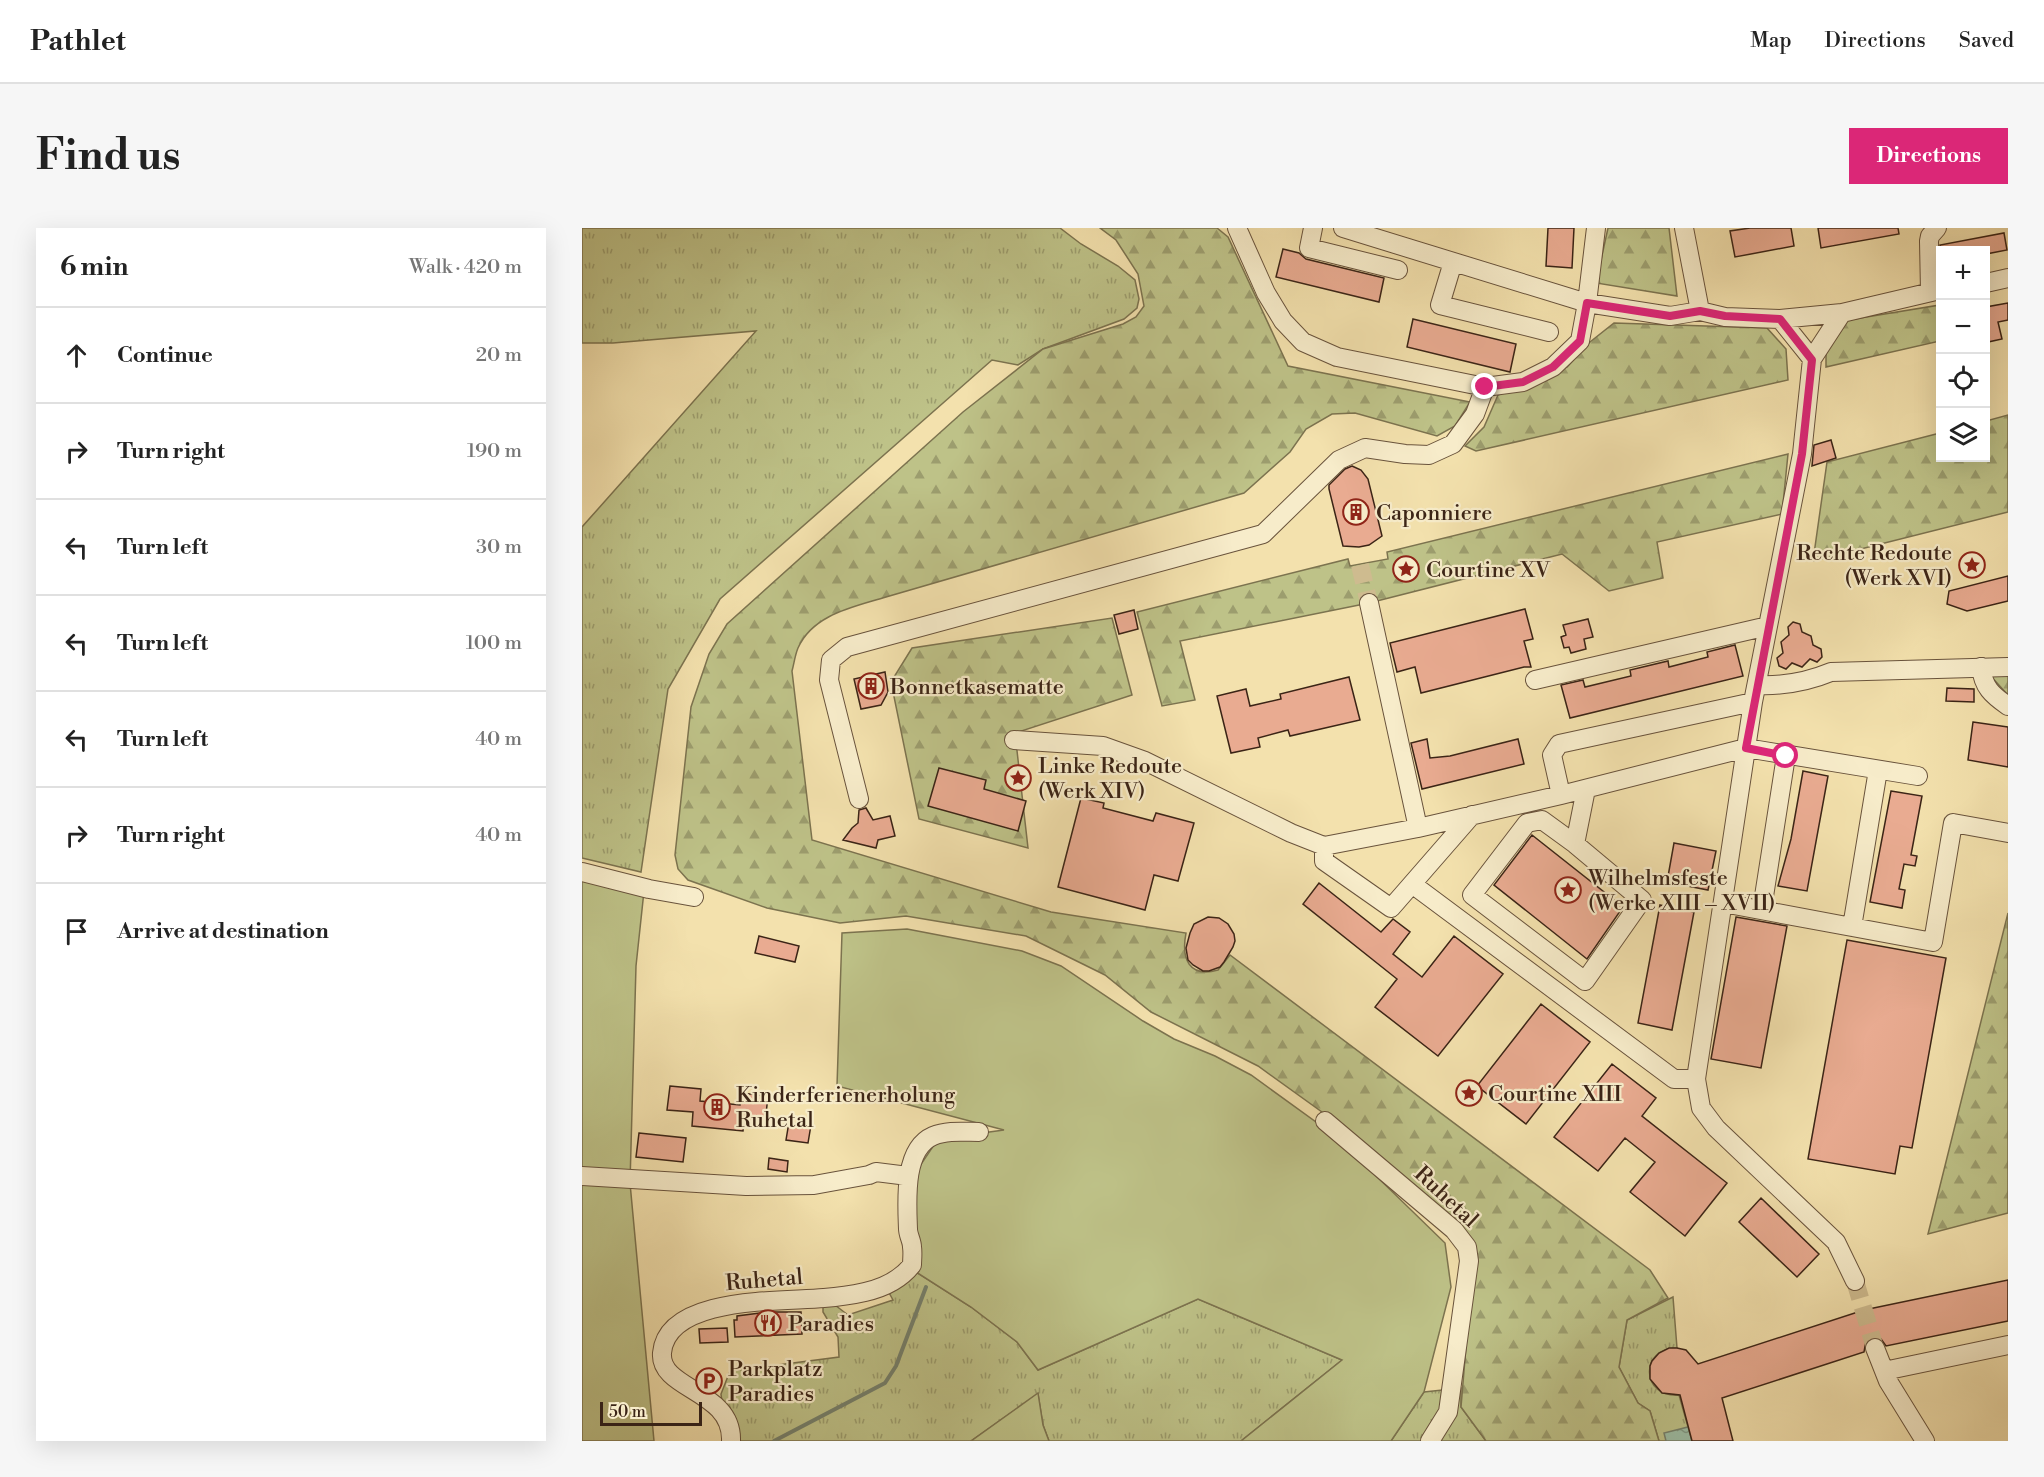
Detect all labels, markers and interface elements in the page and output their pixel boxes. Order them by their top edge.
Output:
text: Pathlet [30,24,126,59]
text: Map [1750,28,1792,54]
text: Directions [1825,28,1926,54]
text: Saved [1959,28,2014,54]
button: Directions [1849,128,2008,184]
text: Find us [36,130,180,183]
map controls [1936,246,1990,462]
button: + [1936,246,1990,300]
text: 6 min [60,251,128,283]
text: Walk · 420 m [409,255,522,280]
button: − [1936,300,1990,354]
icon: ahead [60,339,93,372]
text: Continue [117,342,213,369]
text: 20 m [476,343,522,368]
button: locate [1936,354,1990,408]
route end [1471,373,1497,399]
button: layers [1936,408,1990,462]
icon: right [60,435,93,468]
text: Turn right [117,438,225,465]
text: 190 m [467,439,522,464]
building icon: Caponniere [1341,497,1371,527]
place label: Caponniere [1376,500,1492,527]
icon: left [60,531,93,564]
text: Turn left [117,534,208,561]
text: 30 m [476,535,522,560]
place label: Rechte Redoute (Werk XVI) [1796,540,1952,592]
place icon: Rechte Redoute (Werk XVI) [1957,550,1987,580]
place icon: Courtine XV [1391,554,1421,584]
place label: Courtine XV [1426,557,1551,584]
icon: left [60,627,93,660]
text: Turn left [117,630,208,657]
text: 100 m [466,631,522,656]
building icon: Bonnetkasematte [856,671,886,701]
place label: Bonnetkasematte [889,674,1064,701]
icon: left [60,723,93,756]
text: Turn left [117,726,208,753]
text: 40 m [475,727,522,752]
route start [1772,742,1798,768]
place label: Linke Redoute (Werk XIV) [1038,753,1182,805]
place icon: Linke Redoute (Werk XIV) [1003,763,1033,793]
icon: right [60,819,93,852]
text: Turn right [117,822,225,849]
text: 40 m [475,823,522,848]
place label: Wilhelmsfeste (Werke XIII – XVII) [1587,865,1775,917]
place icon: Wilhelmsfeste (Werke XIII – XVII) [1553,875,1583,905]
icon: arrive [60,915,93,948]
text: Arrive at destination [117,918,329,945]
place icon: Courtine XIII [1454,1078,1484,1108]
place label: Courtine XIII [1488,1081,1622,1108]
place label: Kinderferienerholung Ruhetal [736,1082,956,1134]
building icon: Kinderferienerholung Ruhetal [702,1092,732,1122]
street label: Ruhetal [1408,1161,1484,1234]
street label: Ruhetal [724,1264,805,1297]
restaurant icon: Paradies [753,1308,783,1338]
place label: Paradies [788,1311,874,1338]
place label: Parkplatz Paradies [728,1356,822,1408]
parking icon: Parkplatz Paradies [694,1366,724,1396]
scale bar [600,1399,702,1426]
text: 50 m [609,1402,646,1422]

